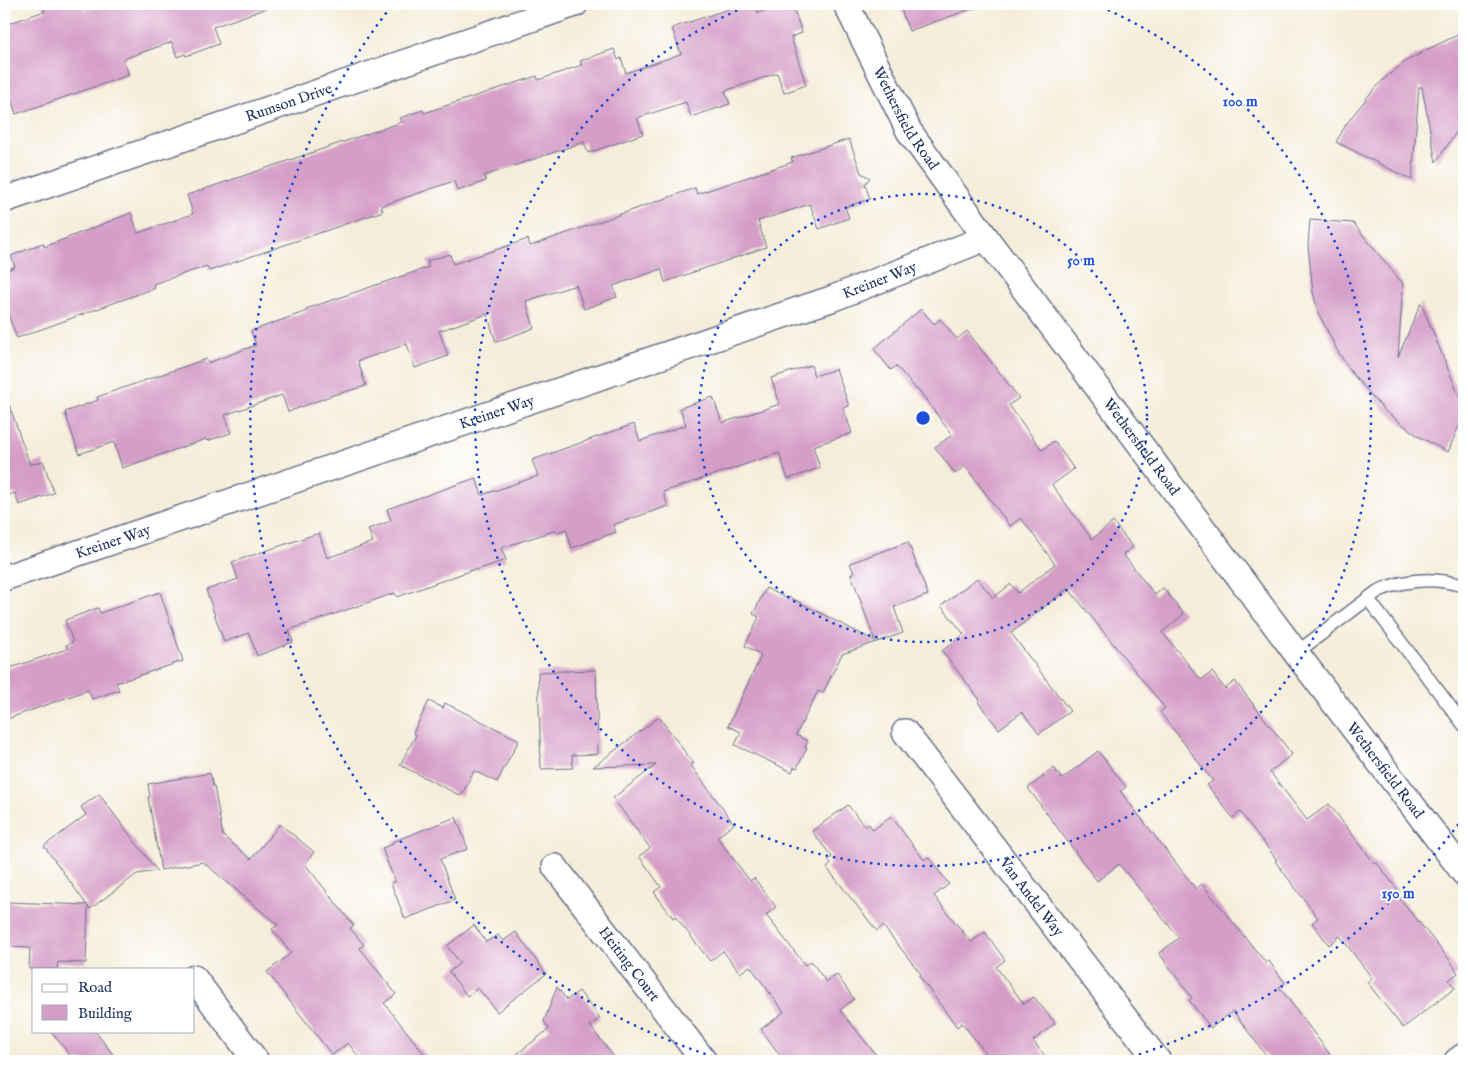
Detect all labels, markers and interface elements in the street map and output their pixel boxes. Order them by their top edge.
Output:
street label: Wethersfield Road [869,63,944,174]
street label: Rumson Drive [243,79,335,126]
text: 100 m [1222,92,1258,111]
text: 50 m [1067,251,1095,270]
street label: Kreiner Way [840,257,920,303]
street label: Kreiner Way [457,390,537,433]
street label: Wethersfield Road [1099,394,1185,500]
centre of rings [914,409,932,427]
street label: Kreiner Way [73,520,154,563]
street label: Wethersfield Road [1343,718,1429,823]
street label: Van Andel Way [995,853,1068,940]
text: 150 m [1381,884,1415,903]
street label: Heiting Court [595,923,664,1005]
legend [32,968,195,1032]
text: Road [78,978,113,997]
text: Building [78,1004,133,1023]

